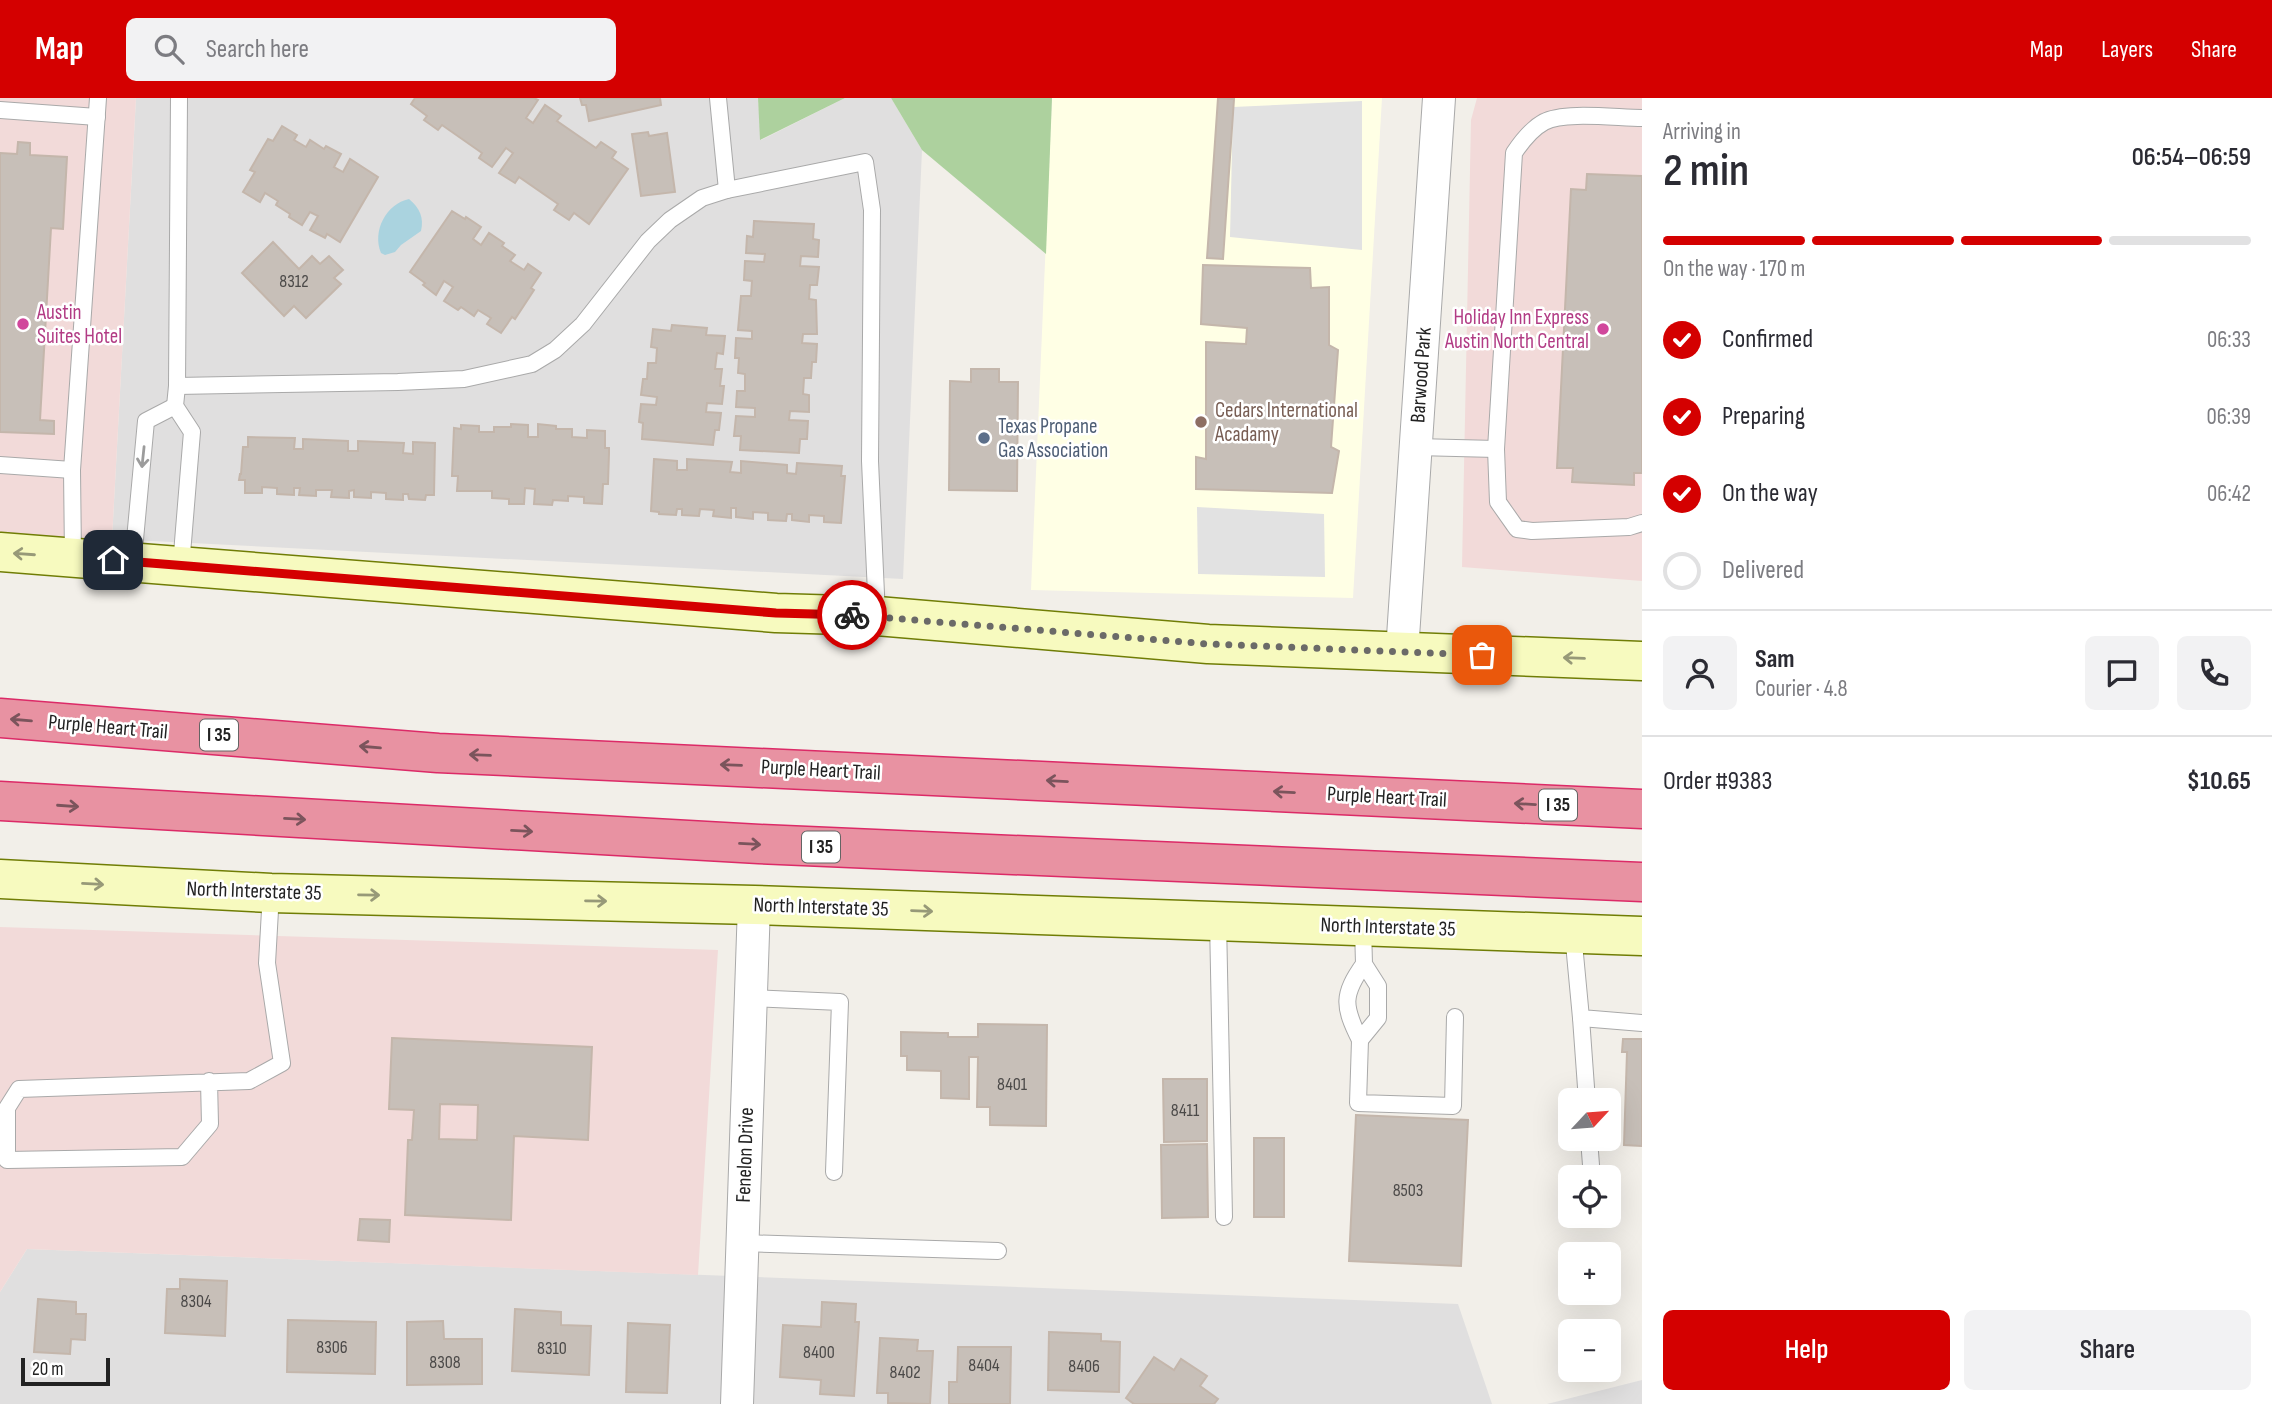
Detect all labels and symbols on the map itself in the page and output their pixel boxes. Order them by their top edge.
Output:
house number: 8312 [279,271,309,292]
place label: Austin Suites Hotel [36,300,122,349]
place label: Holiday Inn Express Austin North Central [1444,305,1589,354]
marker: Austin Suites Hotel [15,316,31,332]
marker: Holiday Inn Express Austin North Central [1595,321,1611,337]
street label: Barwood Park [1405,326,1437,424]
place label: Cedars International Acadamy [1214,398,1358,447]
place label: Texas Propane Gas Association [998,414,1108,463]
marker: Cedars International Acadamy [1193,414,1209,430]
marker: Texas Propane Gas Association [976,430,992,446]
one-way arrow [136,445,149,468]
pin [83,530,143,590]
one-way arrow [13,547,36,560]
courier [817,580,887,650]
pin [1452,625,1512,685]
one-way arrow [1563,652,1586,665]
street label: Purple Heart Trail [47,709,169,745]
one-way arrow [10,713,33,726]
road number: I 35 [200,720,238,750]
one-way arrow [359,740,382,753]
one-way arrow [468,748,491,761]
street label: Purple Heart Trail [761,754,881,786]
one-way arrow [720,759,743,772]
one-way arrow [1045,775,1068,788]
street label: Purple Heart Trail [1327,781,1447,813]
one-way arrow [1273,786,1296,799]
road number: I 35 [1539,790,1577,820]
one-way arrow [1514,797,1537,810]
one-way arrow [56,800,79,813]
one-way arrow [283,812,306,825]
one-way arrow [511,825,533,838]
road number: I 35 [802,832,840,862]
one-way arrow [738,837,761,850]
street label: North Interstate 35 [186,876,322,906]
one-way arrow [81,878,103,891]
one-way arrow [357,889,380,902]
street label: North Interstate 35 [753,892,889,922]
one-way arrow [585,894,608,908]
one-way arrow [910,904,933,917]
street label: North Interstate 35 [1320,912,1456,942]
house number: 8401 [997,1074,1028,1095]
north arrow [1558,1088,1620,1152]
house number: 8411 [1171,1100,1200,1121]
street label: Fenelon Drive [731,1107,759,1203]
house number: 8503 [1393,1180,1423,1201]
house number: 8304 [181,1291,212,1312]
house number: 8306 [316,1337,348,1358]
house number: 8310 [537,1338,567,1359]
house number: 8400 [803,1342,835,1363]
house number: 8308 [429,1352,461,1373]
scale bar [21,1355,110,1387]
house number: 8404 [968,1355,1000,1376]
house number: 8406 [1068,1356,1100,1377]
house number: 8402 [889,1362,921,1383]

